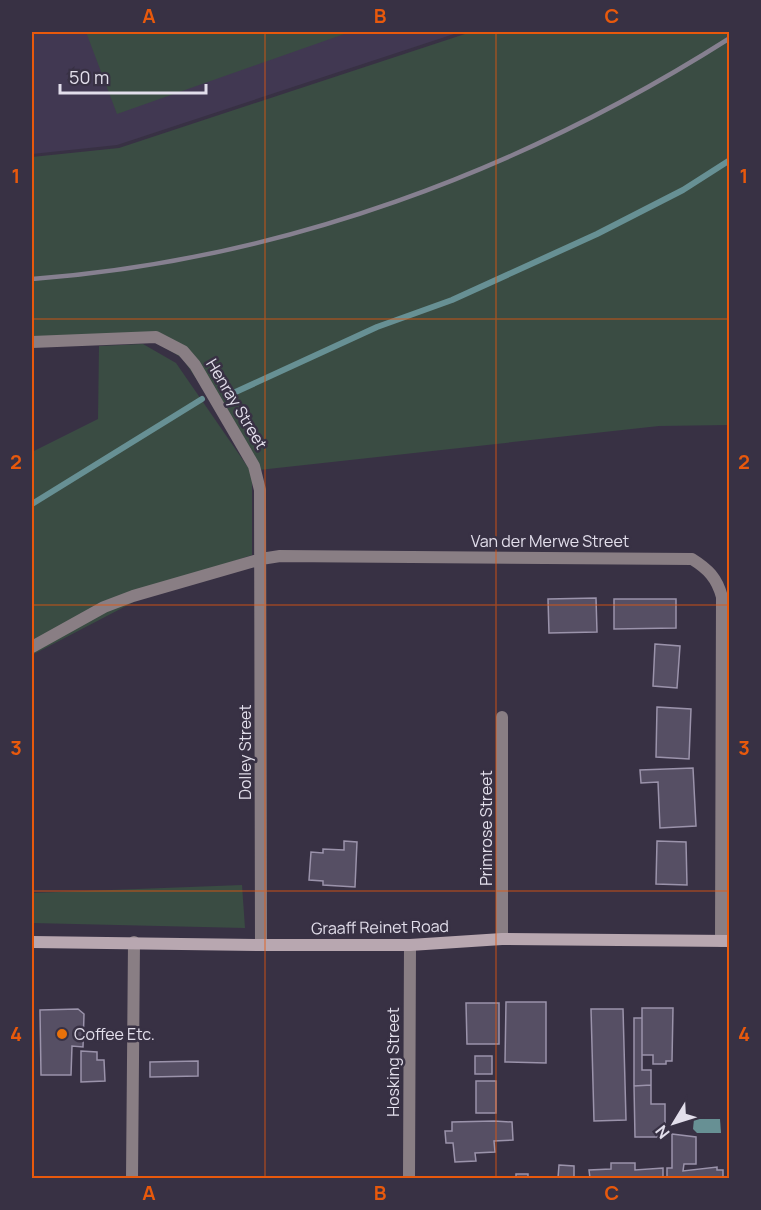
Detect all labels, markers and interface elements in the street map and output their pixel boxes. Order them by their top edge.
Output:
text: A [142,2,156,29]
text: B [374,2,387,29]
text: C [605,2,619,29]
scale bar [60,57,206,95]
text: 50 m [69,65,109,89]
text: 1 [12,162,20,189]
text: 1 [740,162,748,189]
street label: Henray Street [201,355,273,453]
text: 2 [10,448,22,475]
text: 2 [738,448,750,475]
street label: Van der Merwe Street [471,530,629,552]
street label: Dolley Street [234,704,256,800]
text: 3 [10,734,22,761]
text: 3 [738,734,750,761]
street label: Primrose Street [475,770,497,886]
street label: Graaff Reinet Road [311,915,449,939]
street label: Hosking Street [382,1007,404,1117]
text: 4 [10,1020,22,1047]
text: 4 [738,1020,750,1047]
place label: Coffee Etc. [74,1023,155,1045]
marker: Coffee Etc. [55,1027,69,1041]
north arrow [644,1093,704,1153]
text: N [650,1121,674,1144]
text: A [142,1179,156,1206]
text: B [374,1179,387,1206]
text: C [605,1179,619,1206]

